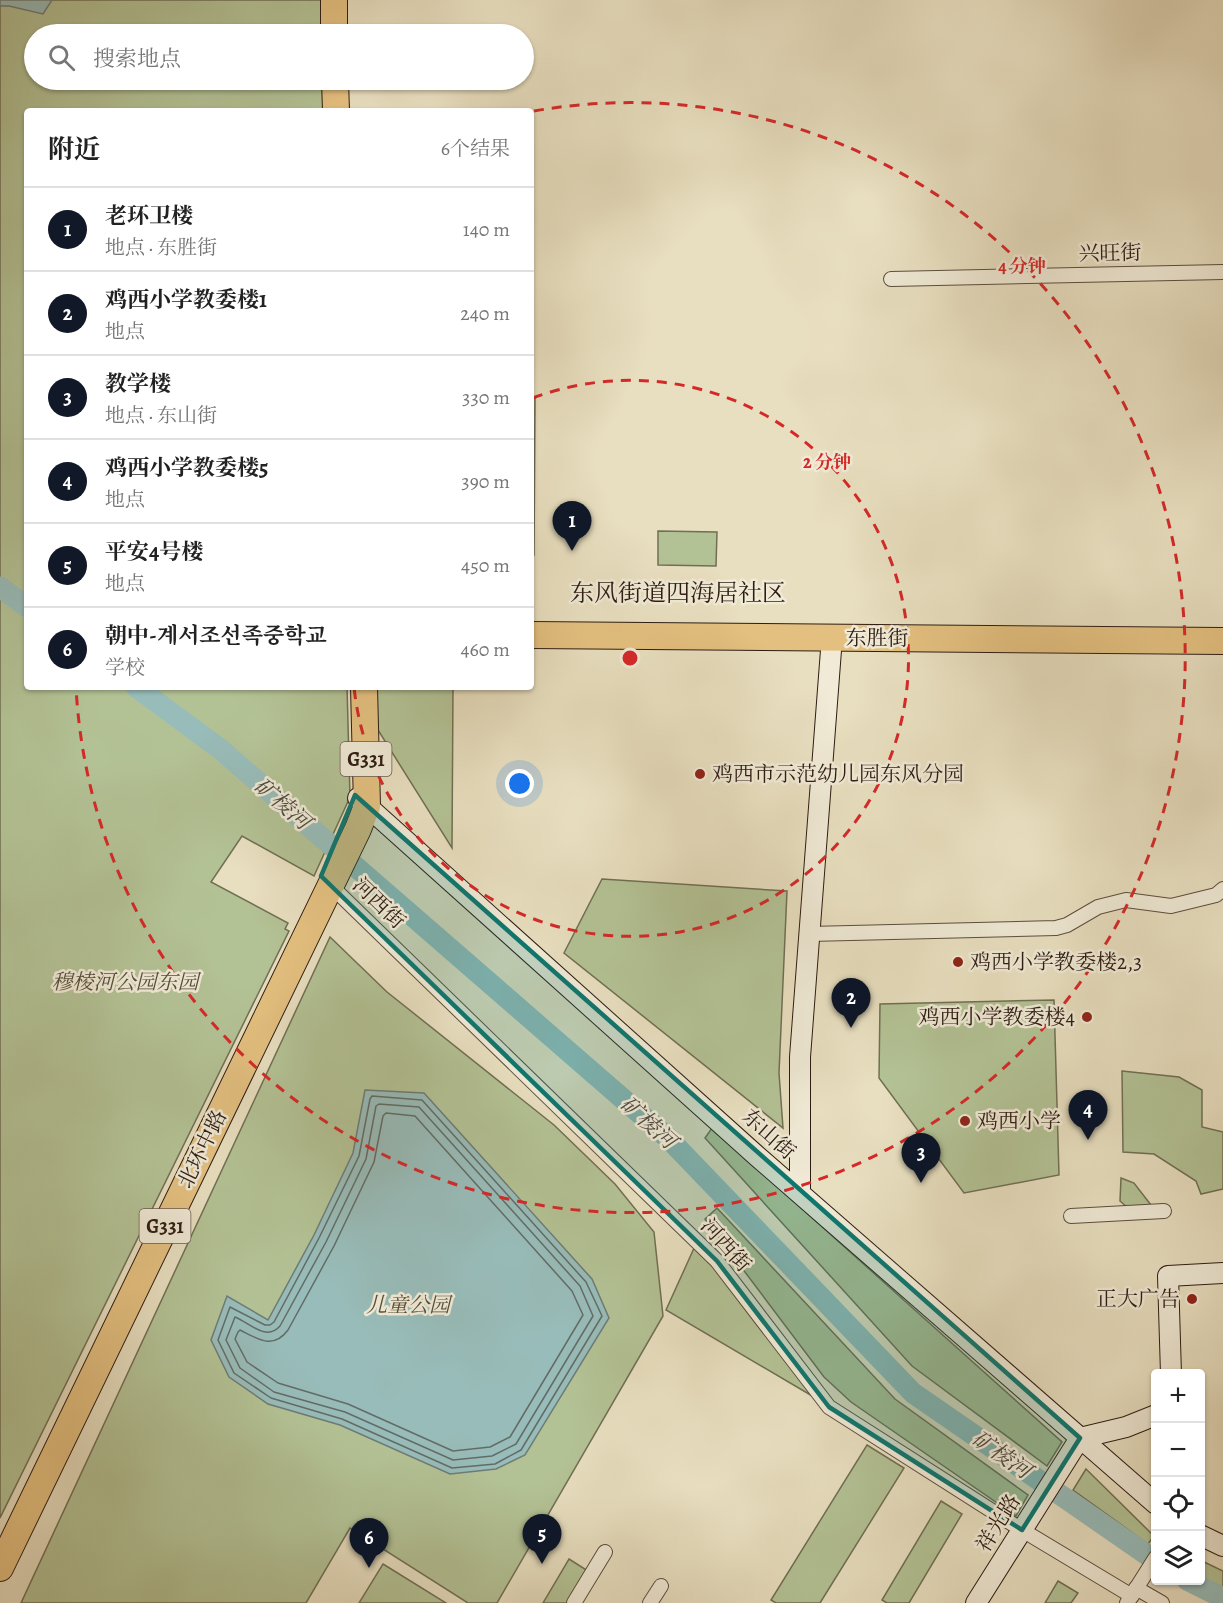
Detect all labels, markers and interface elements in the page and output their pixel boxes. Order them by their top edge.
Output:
search box [24,24,534,90]
icon: search [45,41,78,74]
text: 搜索地点 [93,44,181,74]
text: 附近 [48,132,100,167]
text: 6个结果 [441,135,510,162]
text: 老环卫楼 [105,201,193,231]
text: 1 [64,216,71,243]
text: 140 m [463,216,510,243]
text: 地点 · 东胜街 [105,234,217,261]
street label: 兴旺街 [1078,238,1142,268]
text: 4 分钟 [998,254,1046,278]
text: 鸡西小学教委楼1 [105,285,267,315]
text: 2 [63,300,72,327]
text: 240 m [460,300,510,327]
text: 地点 [105,318,145,345]
text: 教学楼 [105,369,171,399]
text: 3 [63,384,72,411]
text: 330 m [462,384,510,411]
text: 地点 · 东山街 [105,402,217,429]
text: 2 分钟 [803,450,851,474]
text: 鸡西小学教委楼5 [105,453,268,483]
text: 4 [63,468,72,495]
text: 390 m [461,468,510,495]
text: 地点 [105,486,145,513]
pin: 1 [552,502,592,551]
text: 平安4号楼 [105,537,203,567]
text: 5 [63,552,72,579]
text: 450 m [461,552,510,579]
text: 地点 [105,570,145,597]
district label: 东风街道四海居社区 [570,577,786,609]
text: 朝中-계서조선족중학교 [105,621,327,651]
street label: 东胜街 [846,624,909,652]
text: 6 [63,636,72,663]
text: 460 m [460,636,510,663]
centre of rings [620,648,640,668]
text: 学校 [105,654,145,681]
road number: G331 [340,742,392,776]
place label: 鸡西市示范幼儿园东风分园 [712,760,964,788]
marker: 鸡西市示范幼儿园东风分园 [693,767,707,781]
your location [505,769,534,798]
water label: 矿棱河 [248,771,320,839]
street label: 河西街 [347,871,411,935]
place label: 鸡西小学教委楼2,3 [970,948,1142,976]
marker: 鸡西小学教委楼2,3 [951,955,965,969]
park label: 穆棱河公园东园 [52,968,201,996]
pin: 2 [832,978,870,1028]
place label: 鸡西小学教委楼4 [918,1003,1075,1031]
marker: 鸡西小学教委楼4 [1080,1010,1094,1024]
water label: 矿棱河 [614,1090,686,1159]
pin: 4 [1068,1090,1108,1140]
street label: 东山街 [736,1103,802,1165]
street label: 北环中路 [171,1105,233,1193]
place label: 鸡西小学 [977,1107,1061,1135]
marker: 鸡西小学 [958,1114,972,1128]
pin: 3 [902,1134,940,1183]
road number: G331 [140,1209,190,1243]
street label: 河西街 [695,1212,757,1278]
place label: 正大广告 [1096,1285,1180,1313]
park label: 儿童公园 [366,1291,453,1319]
marker: 正大广告 [1185,1292,1199,1306]
map controls [1151,1369,1205,1585]
button: + [1151,1369,1205,1423]
button: − [1151,1423,1205,1477]
water label: 矿棱河 [966,1424,1040,1488]
button: locate [1151,1477,1205,1531]
street label: 祥光路 [969,1489,1027,1557]
pin: 5 [522,1514,562,1564]
pin: 6 [350,1518,388,1568]
button: layers [1151,1531,1205,1585]

